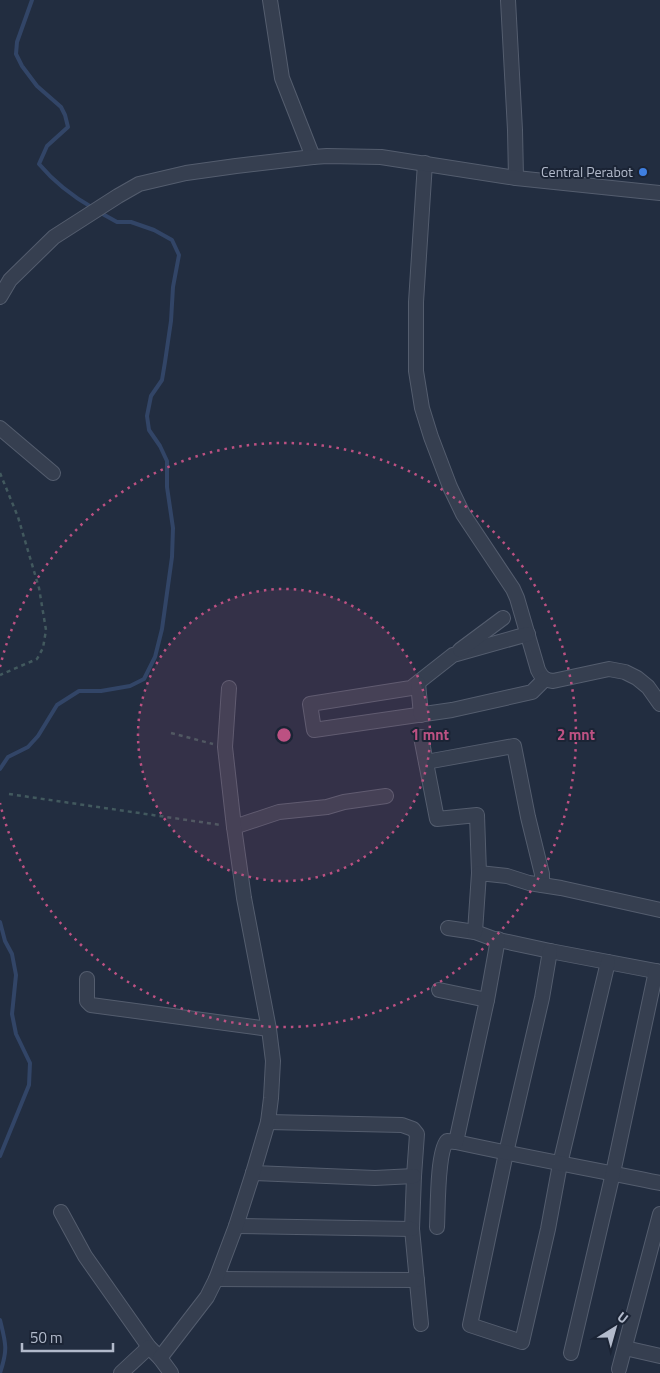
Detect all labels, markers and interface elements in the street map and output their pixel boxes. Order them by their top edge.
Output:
place label: Central Perabot [541,161,633,182]
marker: Central Perabot [637,166,649,178]
text: 1 mnt [411,723,450,746]
text: 2 mnt [557,723,596,746]
centre of rings [275,726,293,744]
north arrow [590,1303,640,1353]
text: U [613,1306,633,1328]
scale bar [22,1320,114,1352]
text: 50 m [30,1326,63,1349]

